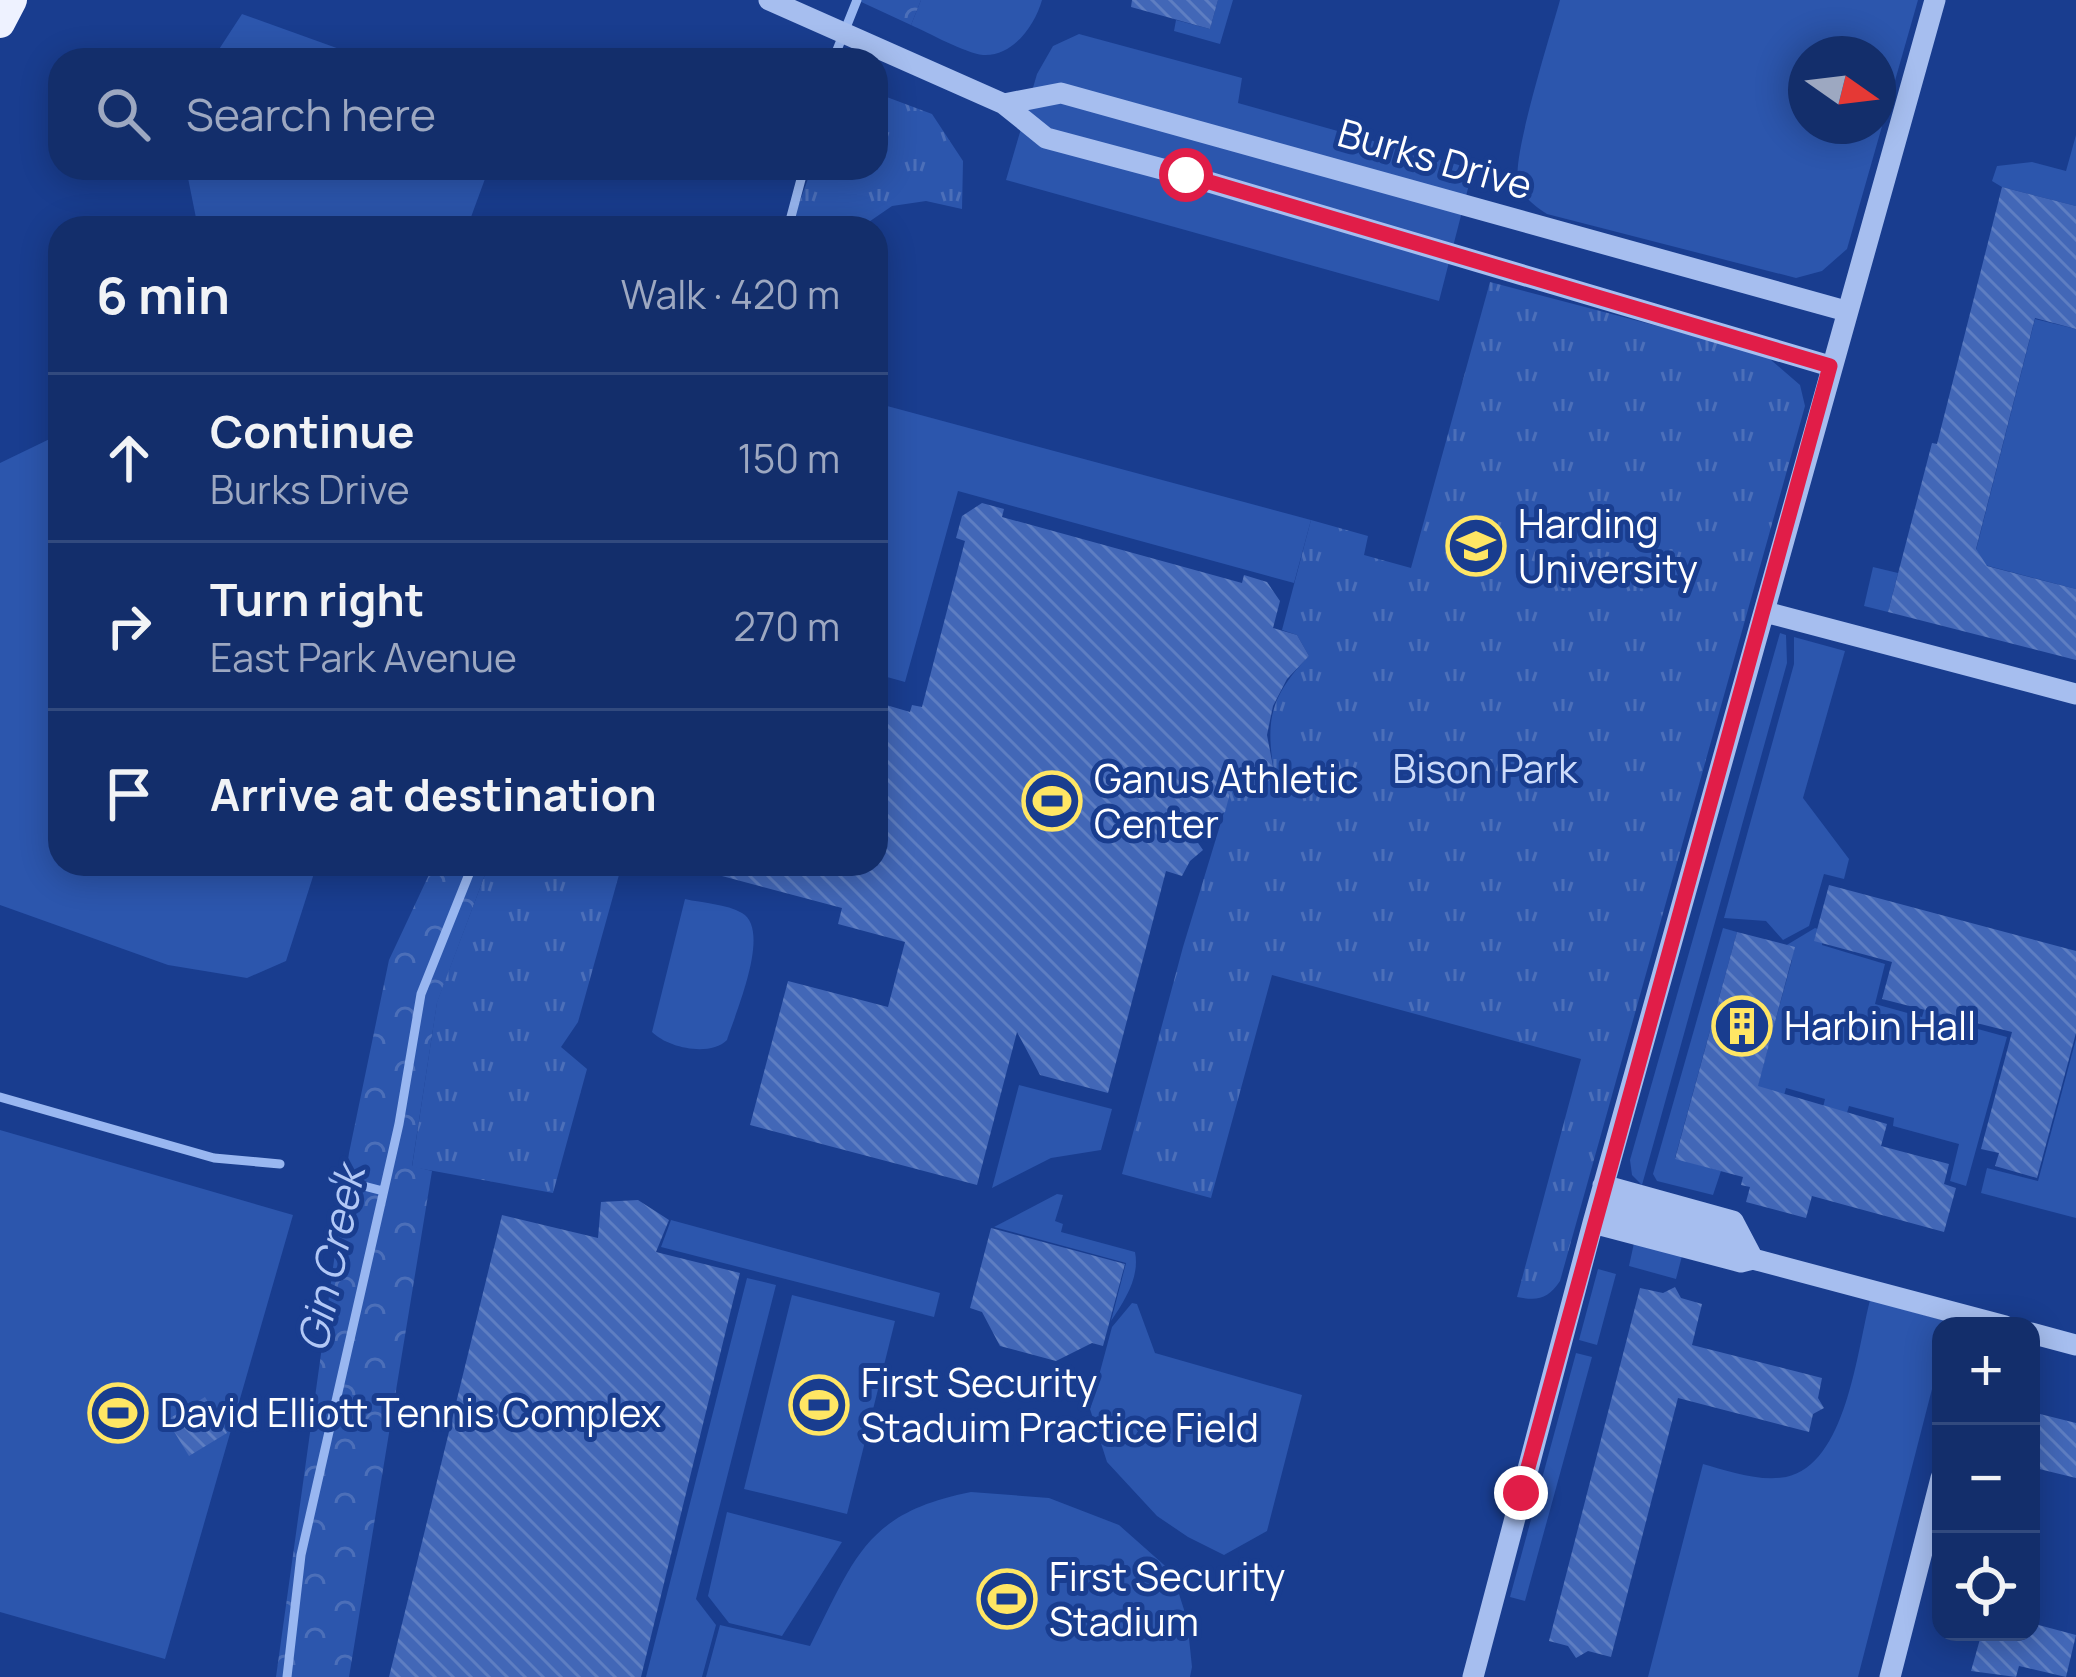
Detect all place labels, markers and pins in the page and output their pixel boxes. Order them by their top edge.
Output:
place label: Harding University [1518,496,1698,595]
school or university icon: Harding University [1445,515,1507,577]
place label: Ganus Athletic Center [1094,751,1359,850]
sports icon: Ganus Athletic Center [1021,770,1083,832]
building icon: Harbin Hall [1711,995,1773,1057]
place label: Harbin Hall [1784,998,1976,1052]
place label: First Security Staduim Practice Field [861,1355,1259,1454]
sports icon: First Security Staduim Practice Field [788,1374,850,1436]
sports icon: David Elliott Tennis Complex [87,1382,149,1444]
place label: David Elliott Tennis Complex [160,1385,662,1439]
place label: First Security Stadium [1049,1549,1285,1648]
sports icon: First Security Stadium [976,1568,1038,1630]

